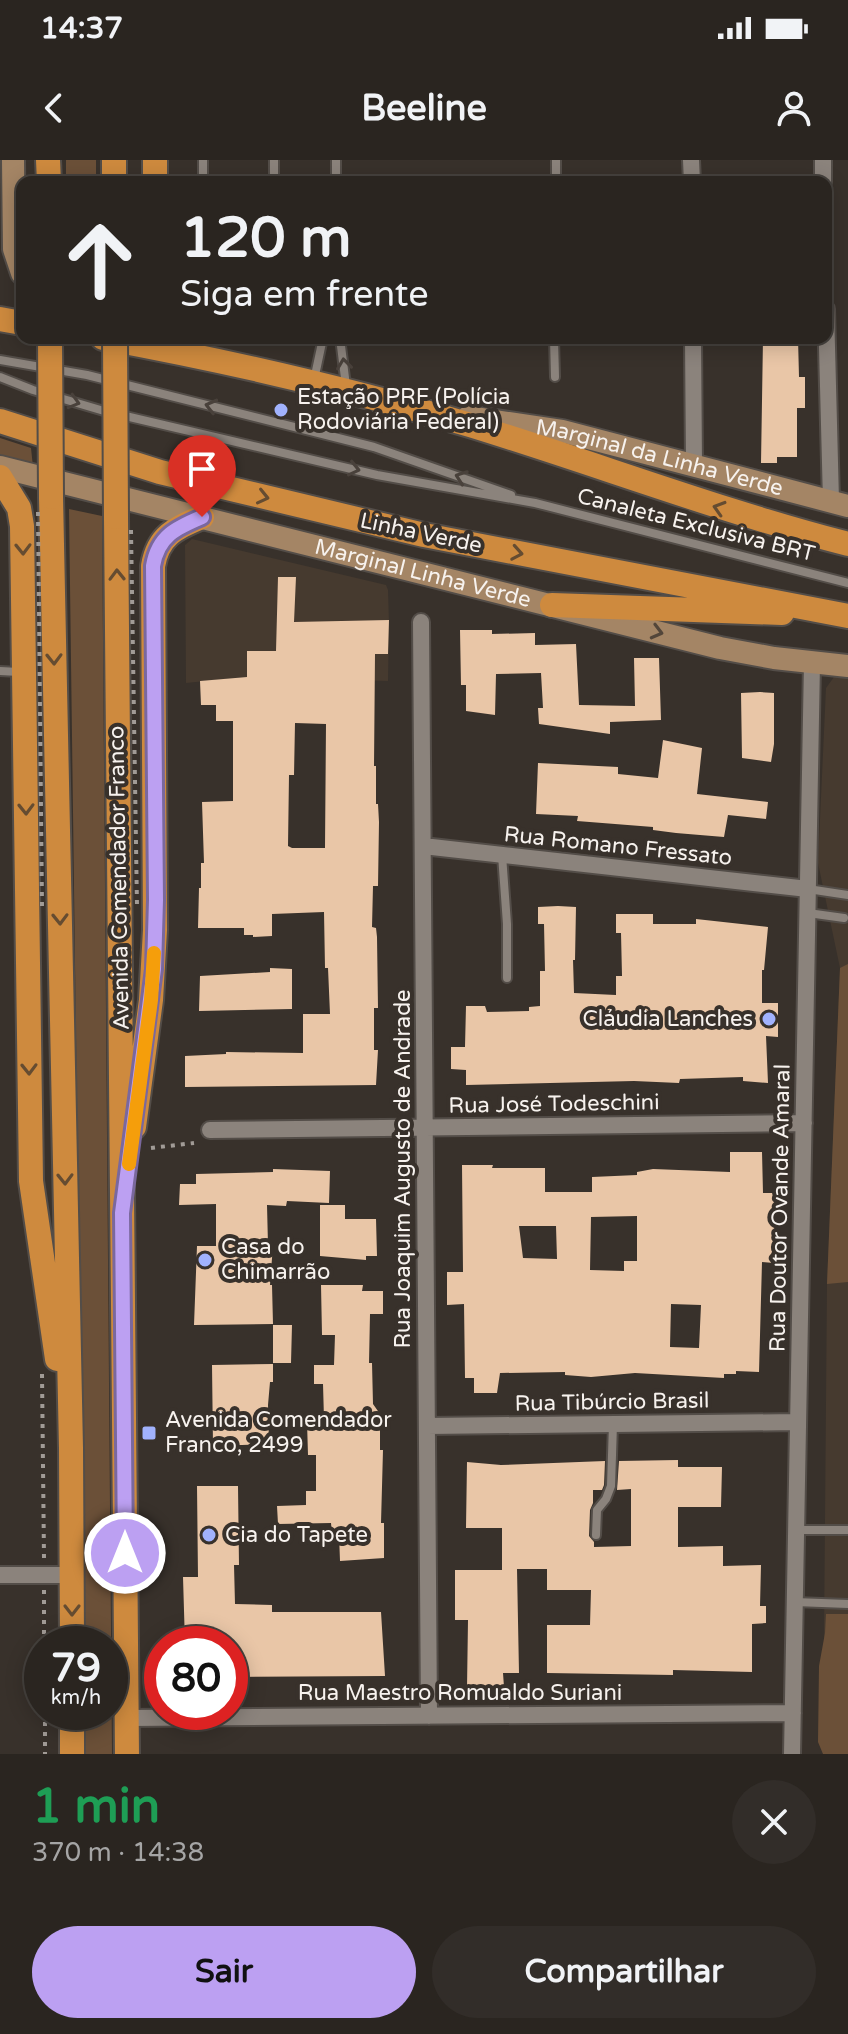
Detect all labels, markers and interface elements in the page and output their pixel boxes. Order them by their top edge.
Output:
text: 14:37 [40,10,123,47]
icon: back [32,86,76,130]
icon: person [772,86,816,130]
text: Beeline [361,87,487,130]
text: 120 m [180,205,351,272]
icon: ahead [48,208,152,312]
text: Siga em frente [180,273,429,316]
one-way arrow [335,358,352,371]
place label: Estação PRF (Polícia Rodoviária Federal) [297,384,511,435]
one-way arrow [66,393,80,410]
one-way arrow [205,398,219,415]
marker: Estação PRF (Polícia Rodoviária Federal) [272,401,290,419]
street label: Marginal da Linha Verde [534,414,786,501]
pin [168,435,236,517]
icon: arrive [180,447,224,491]
one-way arrow [346,460,360,477]
one-way arrow [455,470,469,487]
street label: Canaleta Exclusiva BRT [574,483,818,567]
one-way arrow [256,488,270,505]
one-way arrow [713,501,726,517]
street label: Linha Verde [358,507,484,559]
street label: Marginal Linha Verde [312,534,534,613]
one-way arrow [14,543,32,556]
one-way arrow [510,543,524,560]
one-way arrow [108,568,125,581]
one-way arrow [650,623,664,640]
one-way arrow [45,653,63,666]
street label: Avenida Comendador Franco [103,726,135,1030]
one-way arrow [17,803,35,816]
street label: Rua Romano Fressato [503,821,733,871]
one-way arrow [51,913,68,926]
street label: Rua Joaquim Augusto de Andrade [390,989,416,1349]
place label: Cláudia Lanches [583,1006,753,1032]
marker: Cláudia Lanches [760,1010,778,1028]
one-way arrow [20,1063,38,1076]
street label: Rua Doutor Ovande Amaral [764,1064,796,1352]
street label: Rua José Todeschini [448,1089,660,1119]
one-way arrow [57,1173,74,1186]
place label: Casa do Chimarrão [221,1234,330,1285]
marker: Casa do Chimarrão [196,1251,214,1269]
street label: Rua Tibúrcio Brasil [514,1387,710,1417]
place label: Avenida Comendador Franco, 2499 [165,1407,392,1458]
marker: Avenida Comendador Franco, 2499 [140,1424,158,1442]
position arrow [83,1511,167,1595]
place label: Cia do Tapete [225,1522,368,1548]
marker: Cia do Tapete [200,1526,218,1544]
one-way arrow [63,1604,81,1617]
speed limit sign: 80 [144,1626,248,1730]
text: 79 [51,1644,101,1692]
street label: Rua Maestro Romualdo Suriani [298,1680,622,1706]
text: km/h [51,1686,101,1710]
text: 1 min [32,1778,160,1836]
button: close [732,1780,816,1864]
text: 370 m · 14:38 [32,1837,204,1868]
button: Sair [32,1926,416,2018]
button: Compartilhar [432,1926,816,2018]

